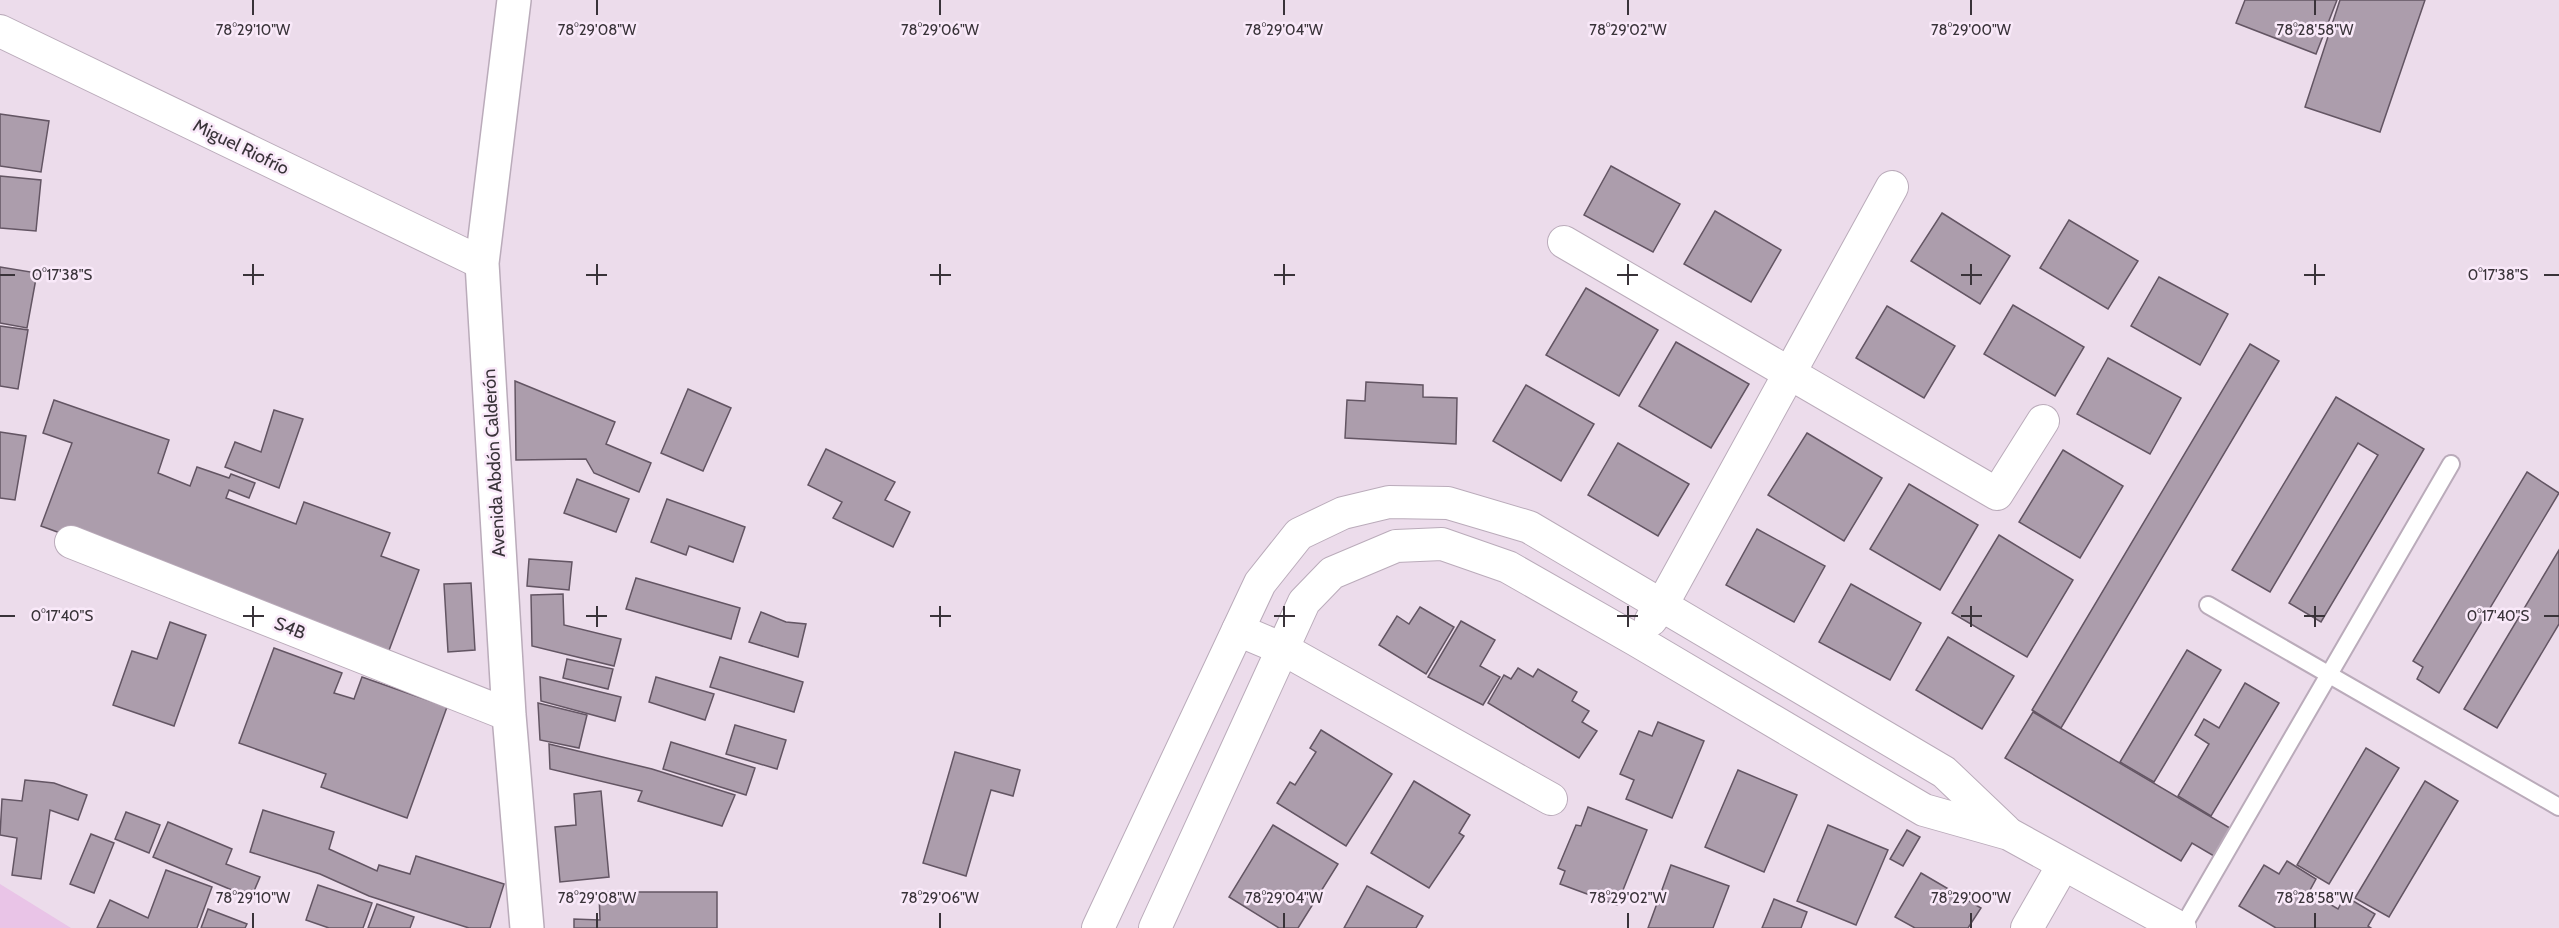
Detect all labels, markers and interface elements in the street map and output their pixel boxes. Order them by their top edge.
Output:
text: 78°29'10"W [216,21,291,39]
text: 78°29'08"W [558,21,637,39]
text: 78°29'06"W [901,21,980,39]
text: 78°29'04"W [1245,21,1324,39]
text: 78°29'02"W [1589,21,1667,39]
text: 78°29'00"W [1931,21,2012,39]
text: 78°28'58"W [2277,21,2354,39]
street label: Miguel Riofrío [189,114,293,180]
text: 0°17'38"S [32,266,93,284]
text: 0°17'38"S [2468,266,2529,284]
street label: Avenida Abdón Calderón [478,368,510,558]
text: 0°17'40"S [31,607,93,625]
text: 0°17'40"S [2467,607,2529,625]
street label: S4B [271,612,309,644]
text: 78°29'10"W [216,889,291,907]
text: 78°29'08"W [558,889,637,907]
text: 78°29'06"W [901,889,980,907]
text: 78°29'04"W [1245,889,1324,907]
text: 78°29'02"W [1589,889,1667,907]
text: 78°29'00"W [1931,889,2012,907]
text: 78°28'58"W [2277,889,2354,907]

